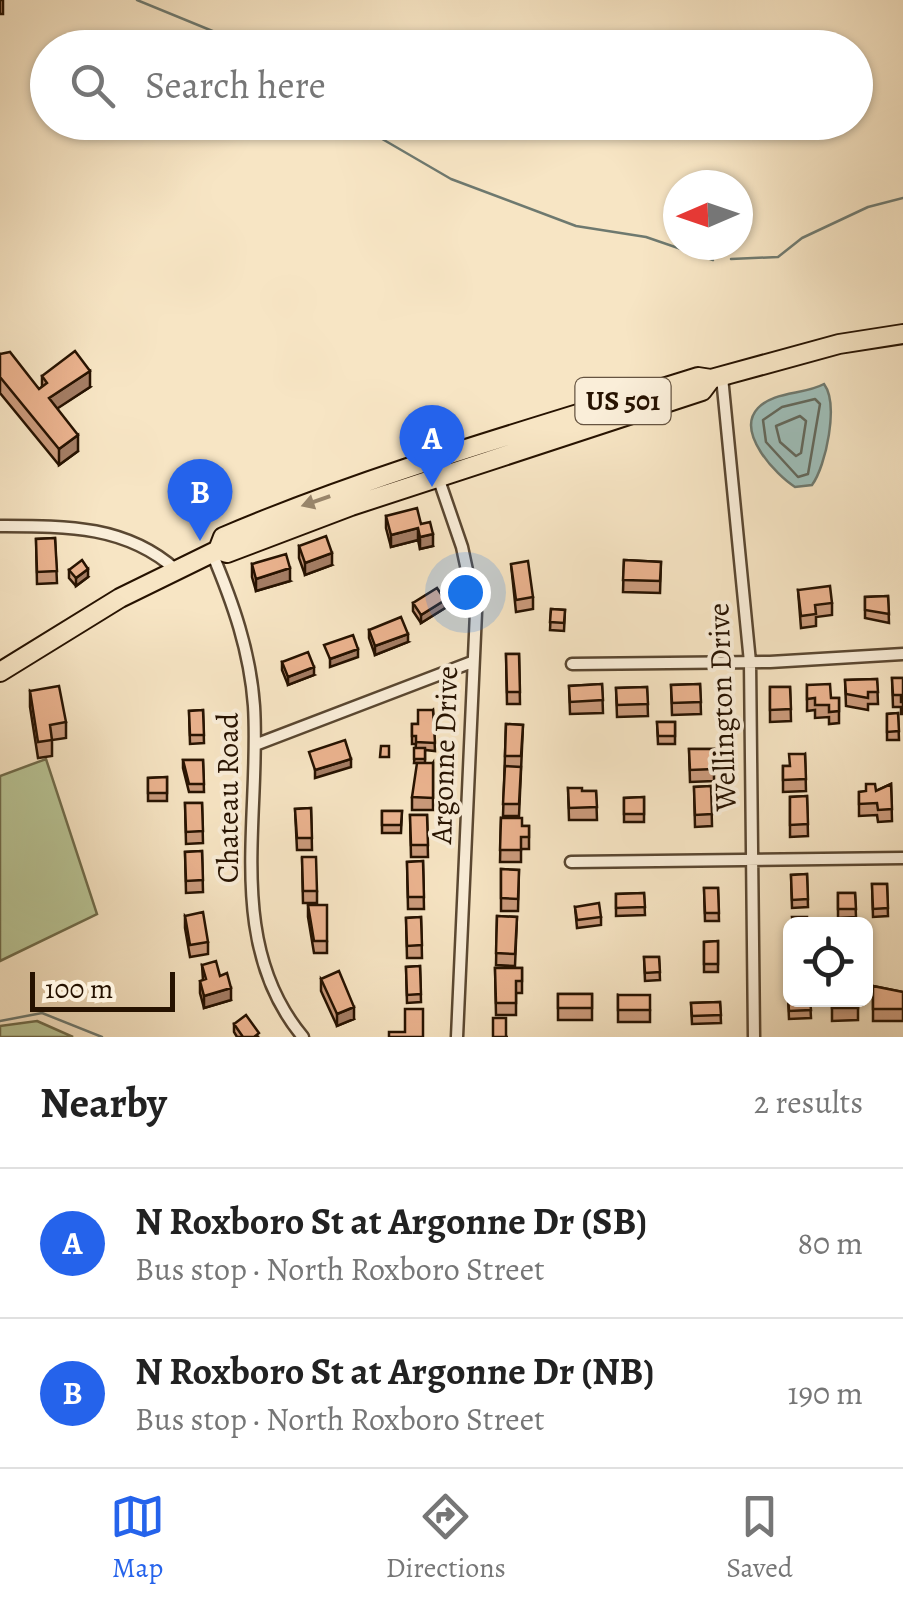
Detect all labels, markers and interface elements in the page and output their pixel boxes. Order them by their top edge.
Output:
search box [30,30,873,140]
icon: search [65,58,120,113]
text: Search here [145,59,326,111]
north arrow [663,170,753,260]
road number: US 501 [576,378,670,424]
pin: A [400,404,464,487]
pin: B [168,458,232,541]
one-way arrow [300,494,330,509]
your location [440,567,491,618]
street label: Wellington Drive [698,602,746,813]
street label: Argonne Drive [421,665,467,846]
street label: Chateau Road [208,712,248,883]
map controls [783,917,873,1007]
button: locate [783,917,873,1007]
scale bar [30,967,175,1011]
text: 100 m [45,970,113,1008]
text: Nearby [40,1074,167,1131]
text: 2 results [754,1080,863,1124]
text: N Roxboro St at Argonne Dr (SB) [135,1195,647,1247]
text: A [62,1221,83,1265]
text: 80 m [797,1221,863,1265]
text: Bus stop · North Roxboro Street [135,1247,545,1291]
text: N Roxboro St at Argonne Dr (NB) [135,1345,654,1397]
text: B [62,1371,83,1415]
text: 190 m [787,1371,863,1415]
text: Bus stop · North Roxboro Street [135,1397,545,1441]
tab: Map [110,1489,165,1587]
tab: Directions [386,1489,506,1587]
tab: Saved [726,1489,793,1587]

